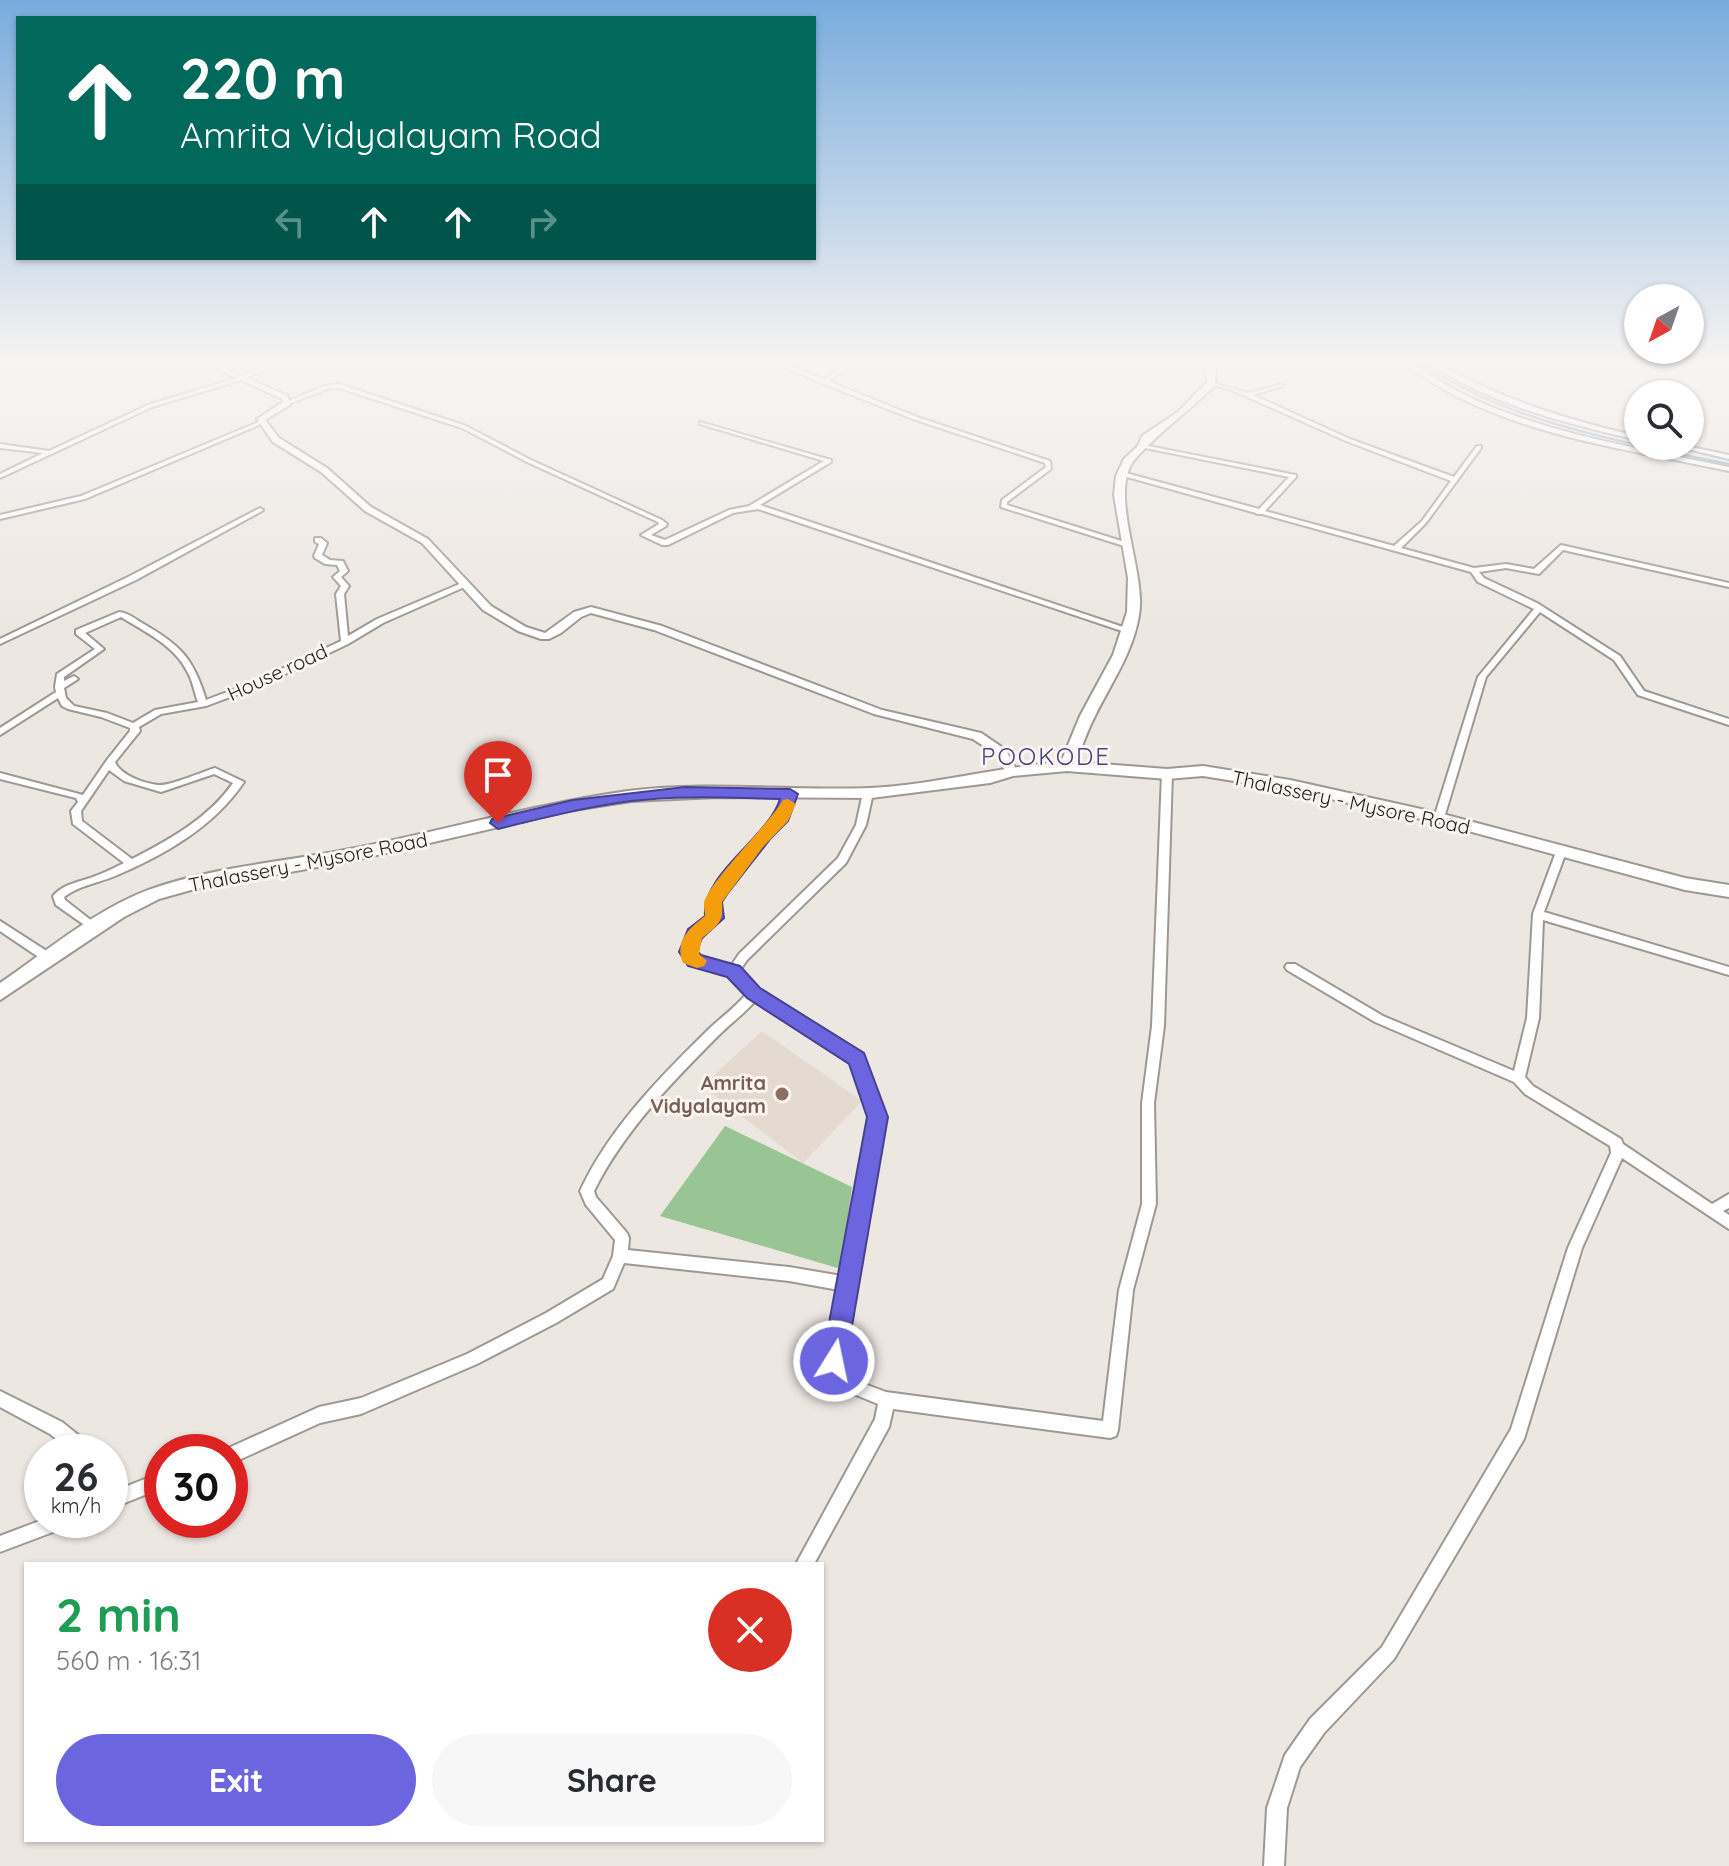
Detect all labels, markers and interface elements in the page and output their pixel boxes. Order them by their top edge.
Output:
text: 220 m [180,43,345,113]
icon: ahead [48,48,152,152]
text: Amrita Vidyalayam Road [180,112,602,157]
icon: left [268,200,312,244]
icon: ahead [352,200,396,244]
icon: ahead [436,200,480,244]
icon: right [520,200,564,244]
north arrow [1624,284,1704,364]
map controls [1624,284,1704,460]
button: search [1624,380,1704,460]
street label: House road [223,638,331,706]
pin [464,741,532,823]
district label: POOKODE [981,741,1111,771]
icon: arrive [476,753,520,797]
street label: Thalassery - Mysore Road [1230,765,1472,839]
street label: Thalassery - Mysore Road [186,827,430,897]
place label: Amrita Vidyalayam [650,1070,766,1118]
marker: Amrita Vidyalayam [773,1085,791,1103]
position arrow [792,1319,876,1403]
speed limit sign: 30 [144,1434,248,1538]
text: 26 [54,1451,98,1501]
text: km/h [51,1493,101,1518]
text: 2 min [56,1584,181,1644]
button: close [708,1588,792,1672]
text: 560 m · 16:31 [56,1644,201,1677]
button: Exit [56,1734,416,1826]
button: Share [432,1734,792,1826]

